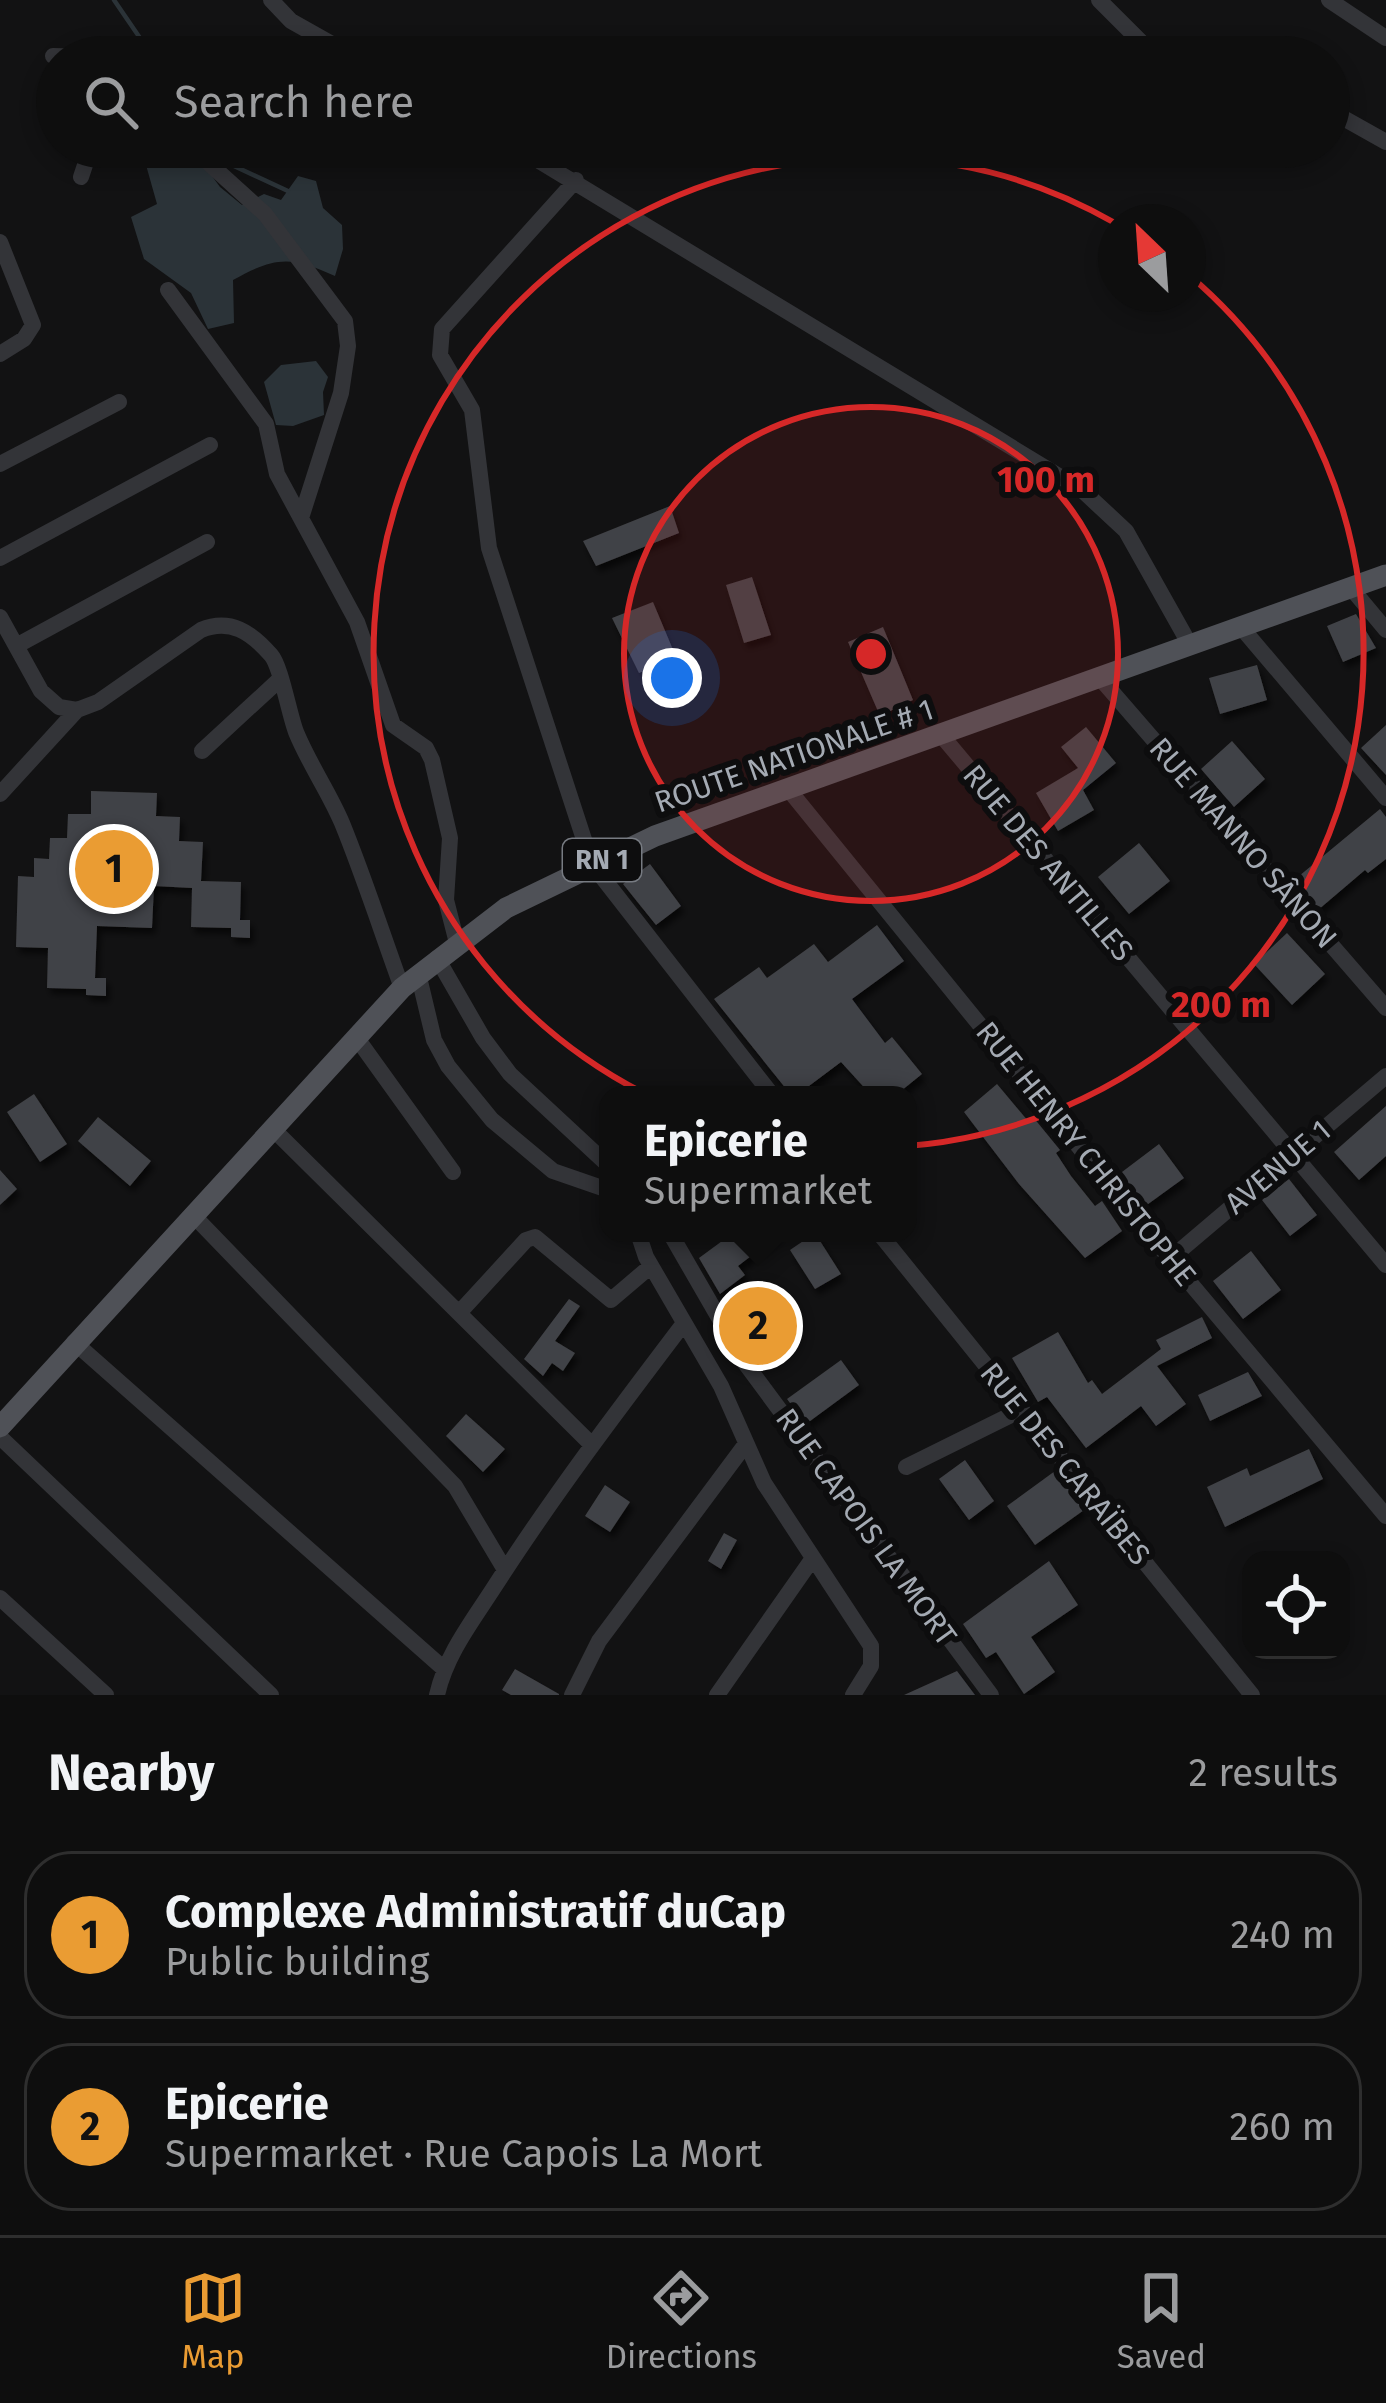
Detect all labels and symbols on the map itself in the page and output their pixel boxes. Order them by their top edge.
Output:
north arrow [1098,204,1206,312]
text: 100 m [997,458,1095,502]
centre of rings [850,633,892,675]
your location [642,648,702,708]
street label: ROUTE NATIONALE # 1 [650,691,938,821]
street label: RUE MANNO SÂNON [1142,730,1344,956]
street label: RUE DES ANTILLES [955,758,1141,968]
pin: 1 [75,824,153,914]
road number: RN 1 [563,839,641,881]
text: 200 m [1171,983,1271,1027]
street label: RUE HENRY CHRISTOPHE [968,1015,1204,1293]
street label: AVENUE 1 [1218,1112,1338,1222]
pin: 2 [719,1281,797,1371]
street label: RUE DES CARAÏBES [972,1356,1158,1572]
street label: RUE CAPOIS LA MORT [768,1402,964,1653]

